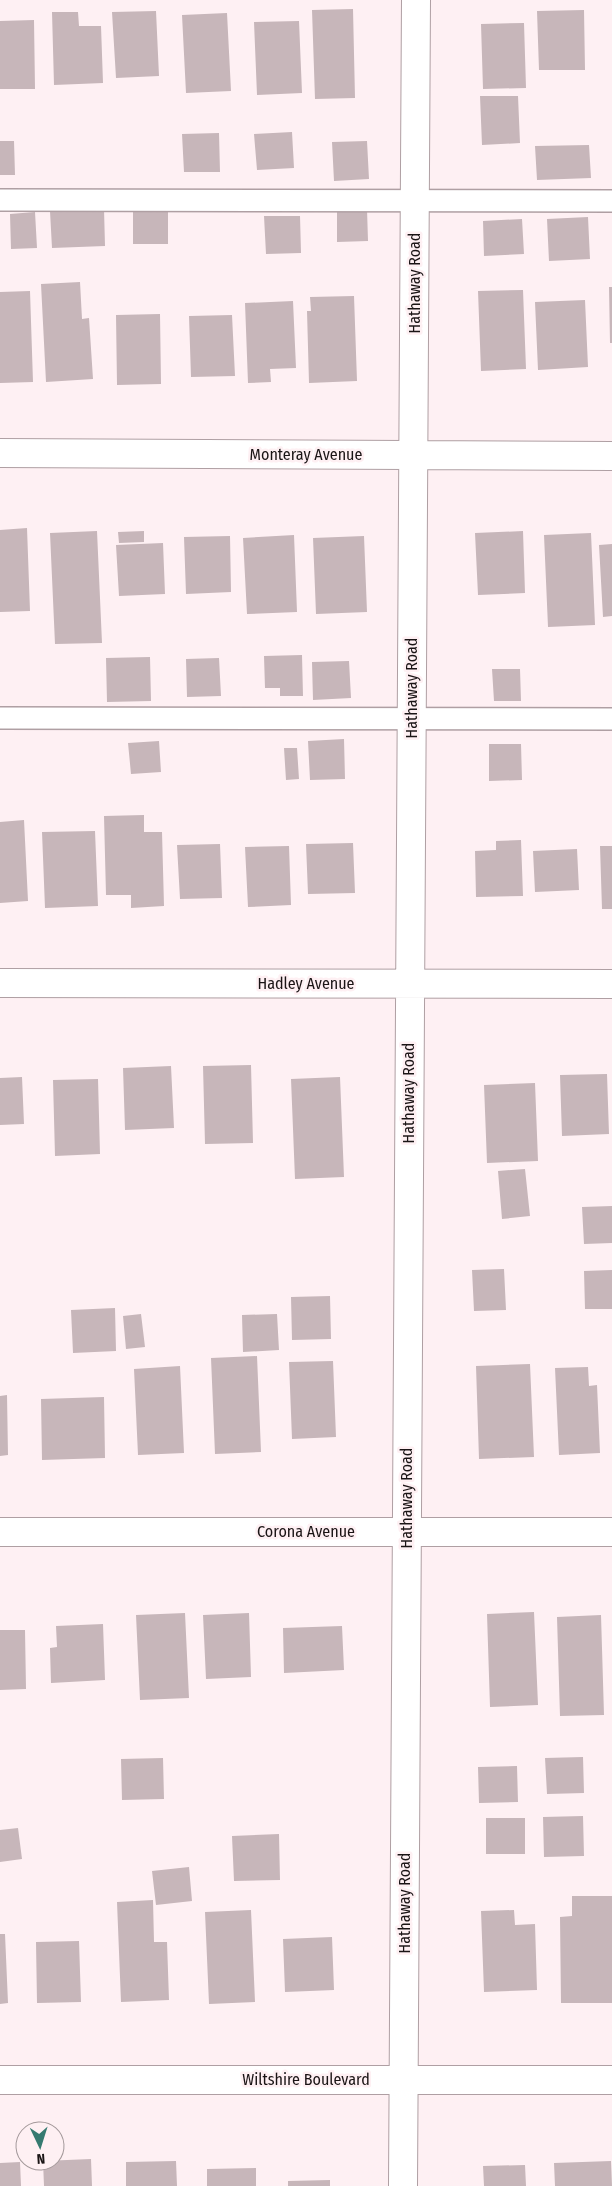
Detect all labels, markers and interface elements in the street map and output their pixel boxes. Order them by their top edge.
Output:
street label: Hathaway Road [405,233,424,333]
street label: Monteray Avenue [250,445,362,464]
street label: Hathaway Road [402,638,421,738]
street label: Hadley Avenue [257,974,355,993]
street label: Hathaway Road [399,1043,418,1143]
street label: Hathaway Road [397,1448,416,1548]
street label: Corona Avenue [257,1522,355,1541]
street label: Hathaway Road [395,1853,414,1953]
street label: Wiltshire Boulevard [242,2070,370,2089]
north arrow [15,2121,65,2171]
text: N [36,2150,46,2167]

